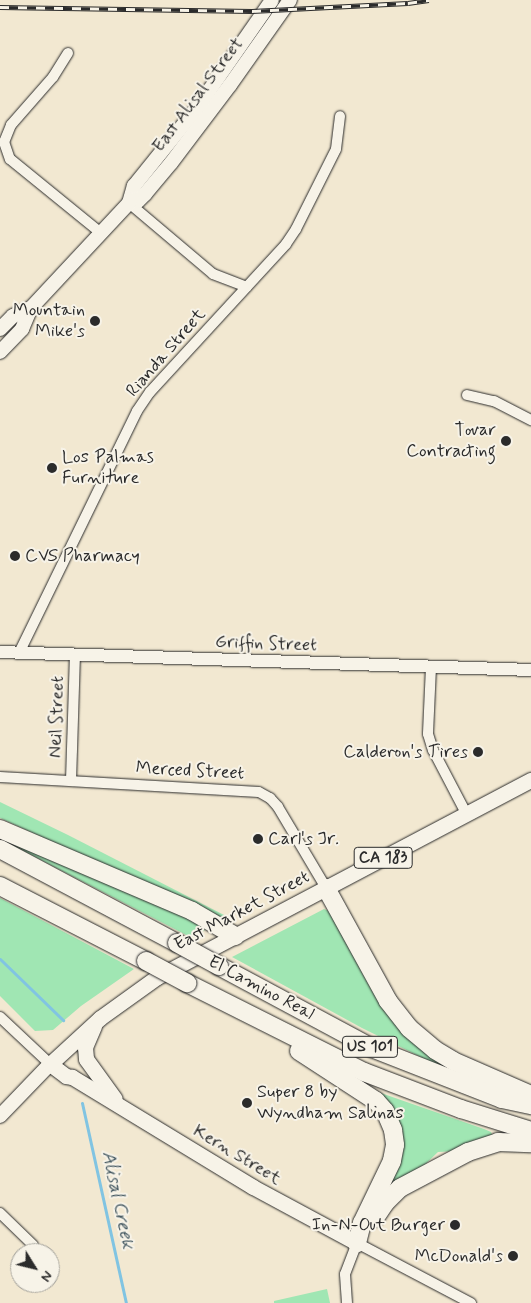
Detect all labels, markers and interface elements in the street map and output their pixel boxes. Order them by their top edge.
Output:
street label: East Alisal Street [148,34,248,156]
place label: Mountain Mike's [13,300,85,342]
street label: Rianda Street [122,304,210,402]
marker: Mountain Mike's [89,315,101,327]
place label: Tovar Contracting [406,420,496,462]
marker: Tovar Contracting [500,435,512,447]
place label: Los Palmas Furniture [62,447,154,489]
marker: Los Palmas Furniture [46,462,58,474]
place label: CVS Pharmacy [25,545,140,567]
marker: CVS Pharmacy [9,550,21,562]
street label: Griffin Street [213,631,319,657]
street label: Neil Street [45,674,69,760]
place label: Calderon's Tires [349,741,468,763]
marker: Calderon's Tires [472,746,484,758]
street label: Merced Street [134,757,246,785]
place label: Carl's Jr. [268,828,339,850]
marker: Carl's Jr. [252,833,264,845]
road number: CA 183 [353,844,413,871]
street label: East Market Street [169,866,315,956]
street label: El Camino Real [202,950,320,1026]
road number: US 101 [341,1034,399,1060]
place label: Super 8 by Wyndham Salinas [257,1082,404,1124]
marker: Super 8 by Wyndham Salinas [241,1097,253,1109]
street label: Kern Street [189,1120,285,1190]
water label: Alisal Creek [97,1149,139,1251]
place label: In-N-Out Burger [314,1214,445,1236]
marker: In-N-Out Burger [449,1219,461,1231]
north arrow [10,1243,60,1293]
place label: McDonald's [415,1245,503,1267]
marker: McDonald's [507,1250,519,1262]
text: N [36,1267,56,1285]

